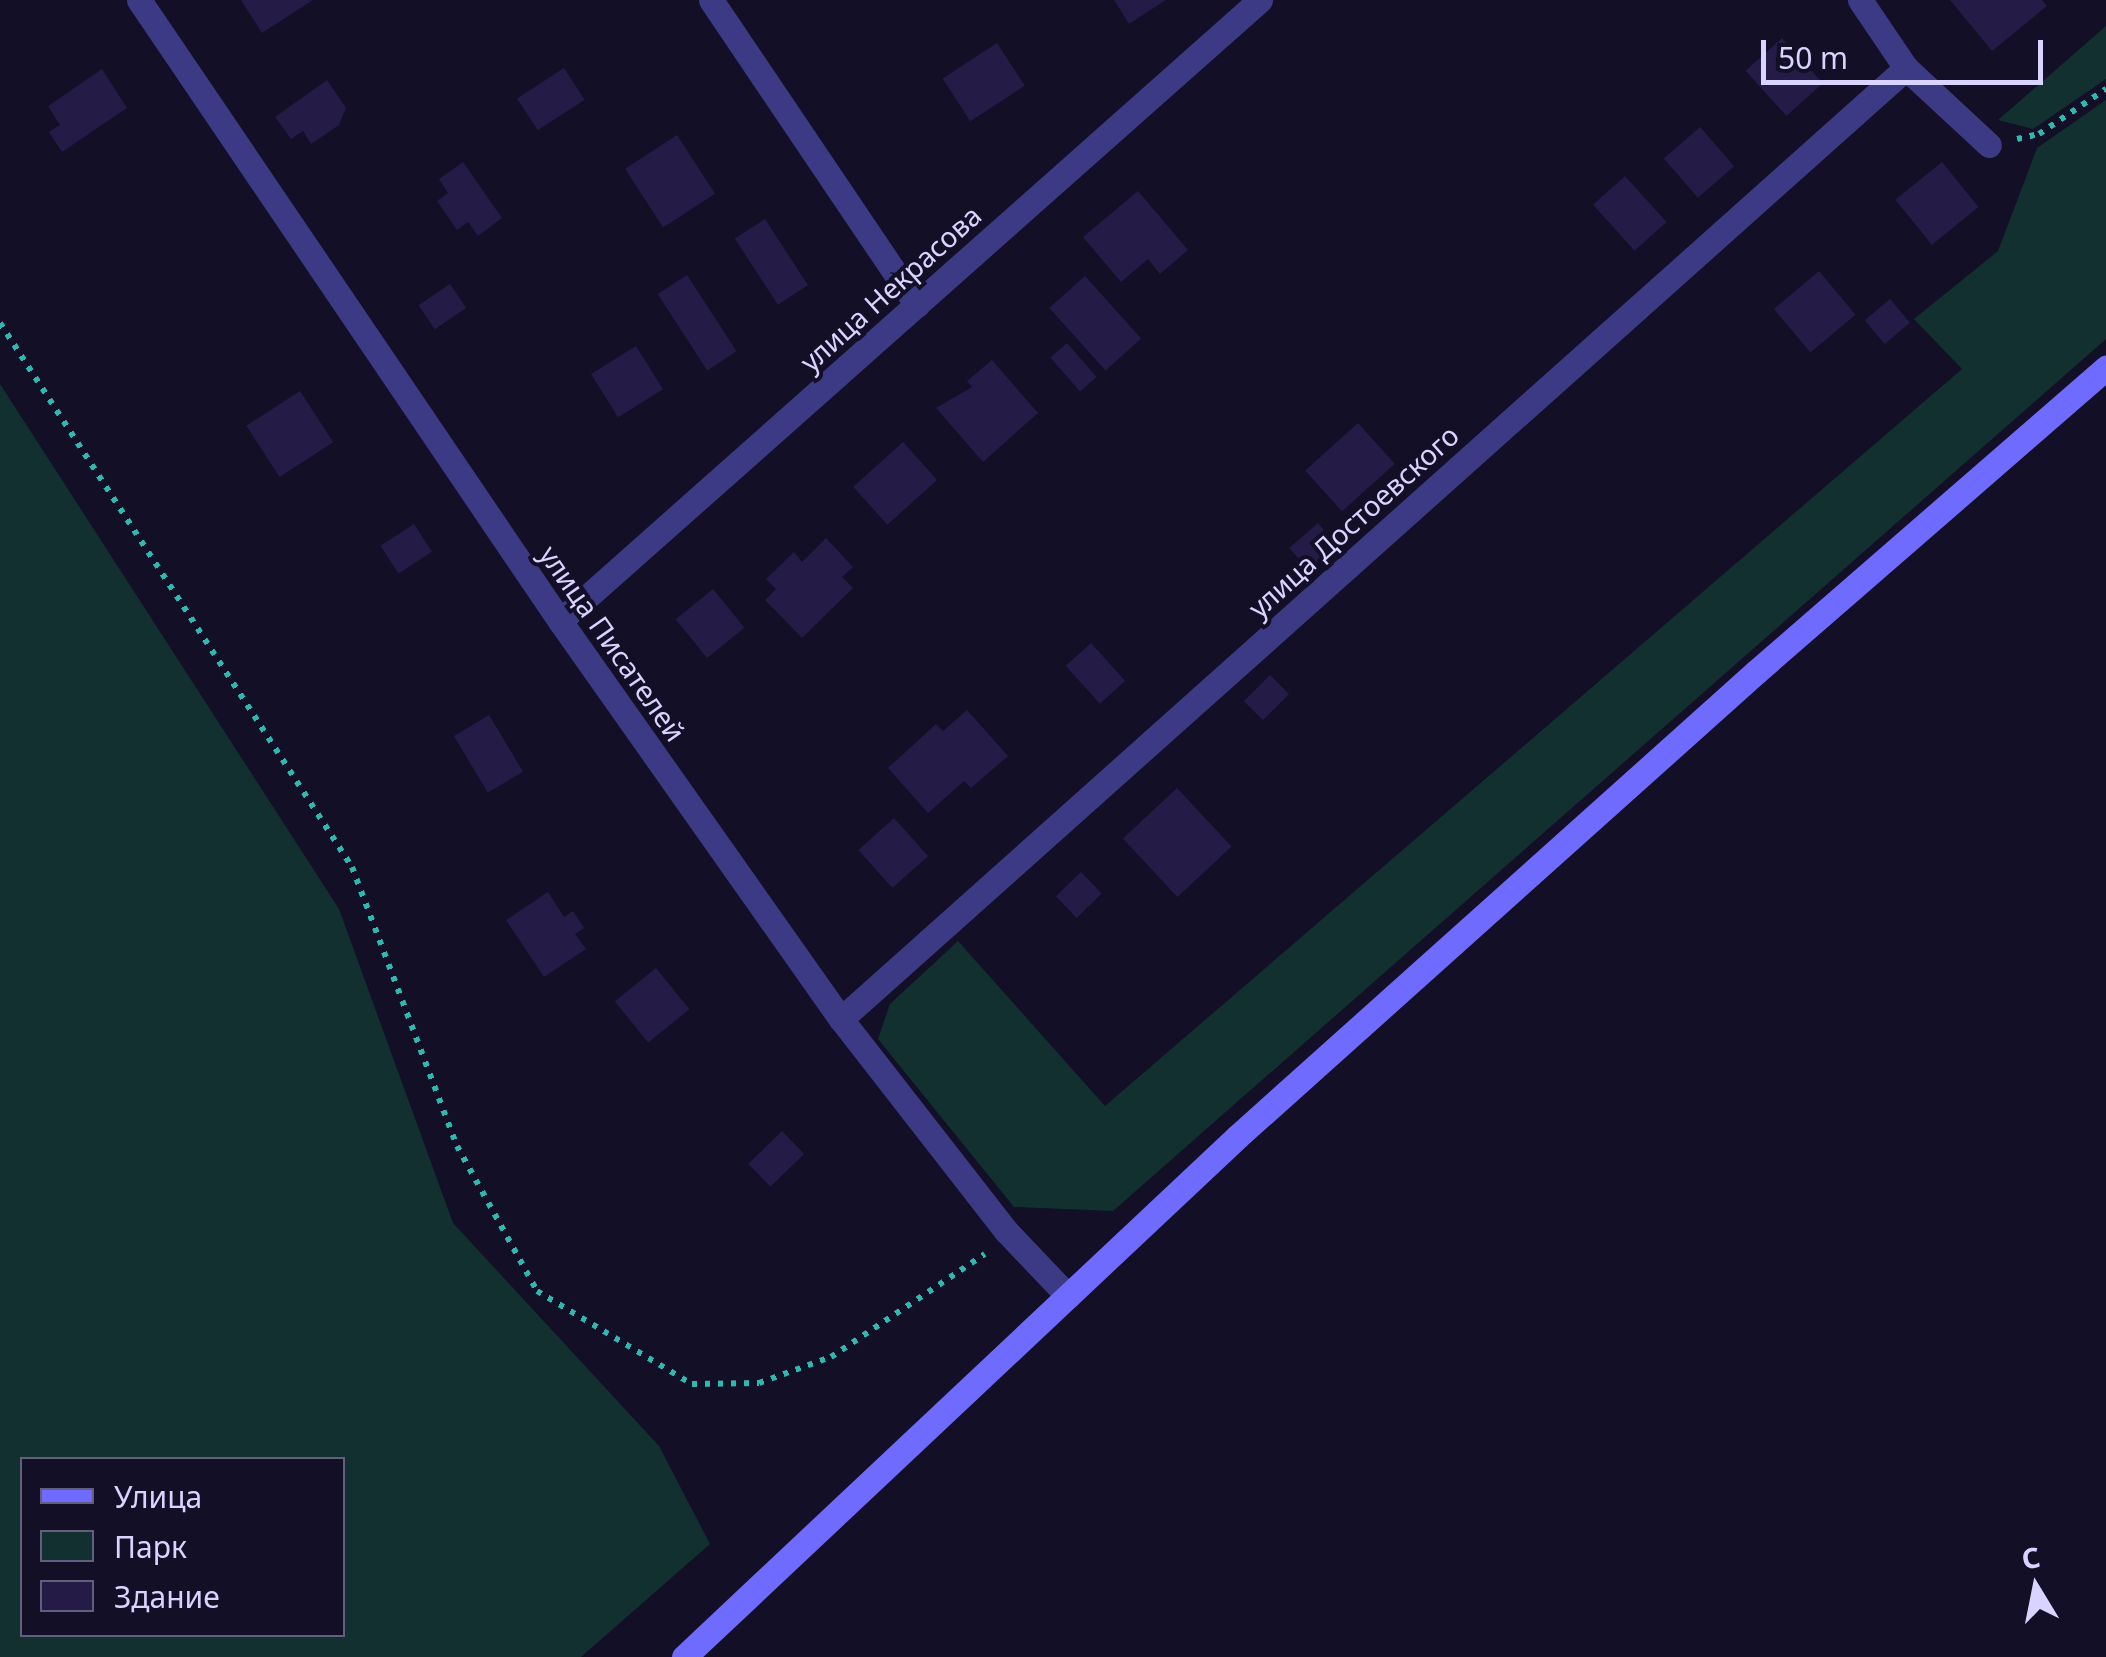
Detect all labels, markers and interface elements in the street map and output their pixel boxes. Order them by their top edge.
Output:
scale bar [1766,20,2048,82]
text: 50 m [1778,37,1848,78]
street label: улица Некрасова [793,198,987,378]
street label: улица Достоевского [1241,418,1465,624]
street label: улица Писателей [533,539,693,747]
legend [20,1457,345,1637]
text: Улица [114,1476,202,1517]
text: Парк [114,1526,187,1567]
north arrow [1986,1537,2086,1637]
text: С [2019,1537,2043,1578]
text: Здание [114,1576,220,1617]

